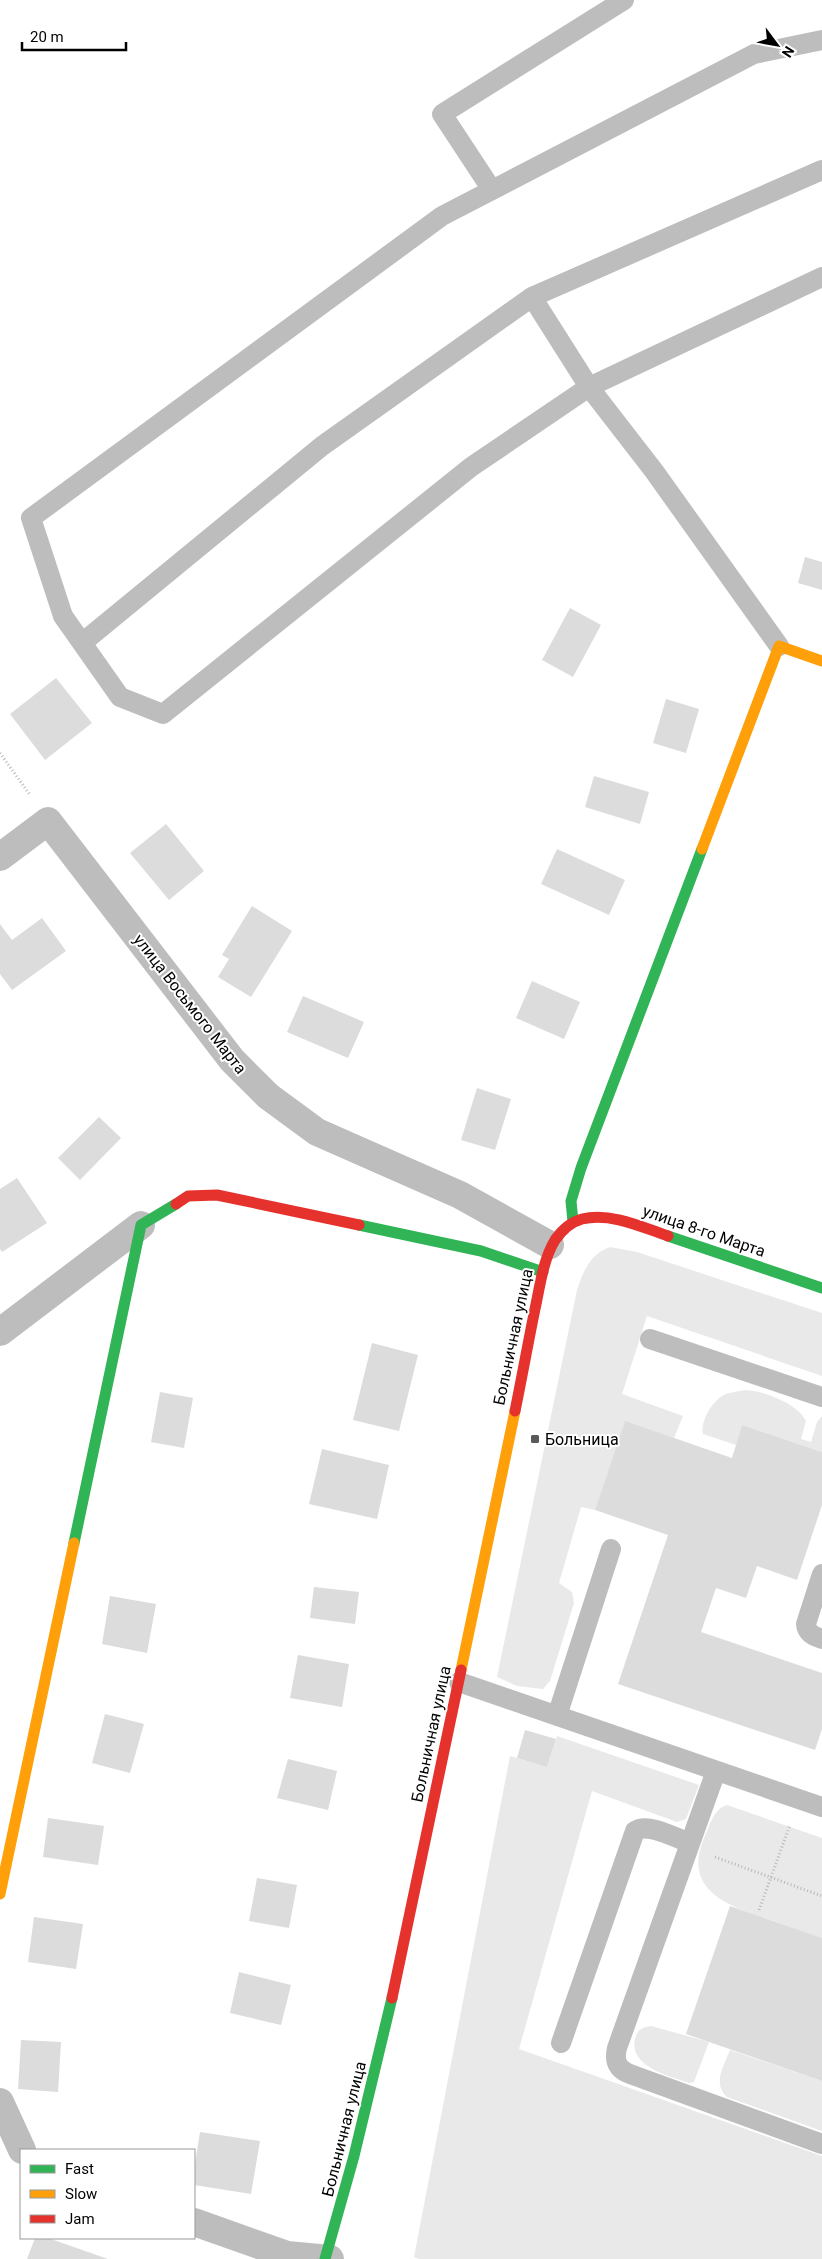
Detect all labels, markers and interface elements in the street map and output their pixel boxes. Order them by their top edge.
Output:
scale bar [22,20,126,52]
north arrow [752,20,802,70]
text: 20 m [30,28,64,46]
text: N [779,43,797,60]
street label: улица Восьмого Марта [130,930,250,1078]
street label: улица 8-го Марта [640,1201,768,1261]
street label: Больничная улица [489,1267,537,1407]
place label: Больница [545,1430,619,1449]
marker: Больница [529,1433,541,1445]
street label: Больничная улица [407,1664,455,1804]
street label: Больничная улица [318,2059,370,2199]
legend [20,2149,195,2239]
text: Fast [65,2160,94,2178]
text: Slow [65,2185,97,2203]
text: Jam [65,2210,95,2228]

